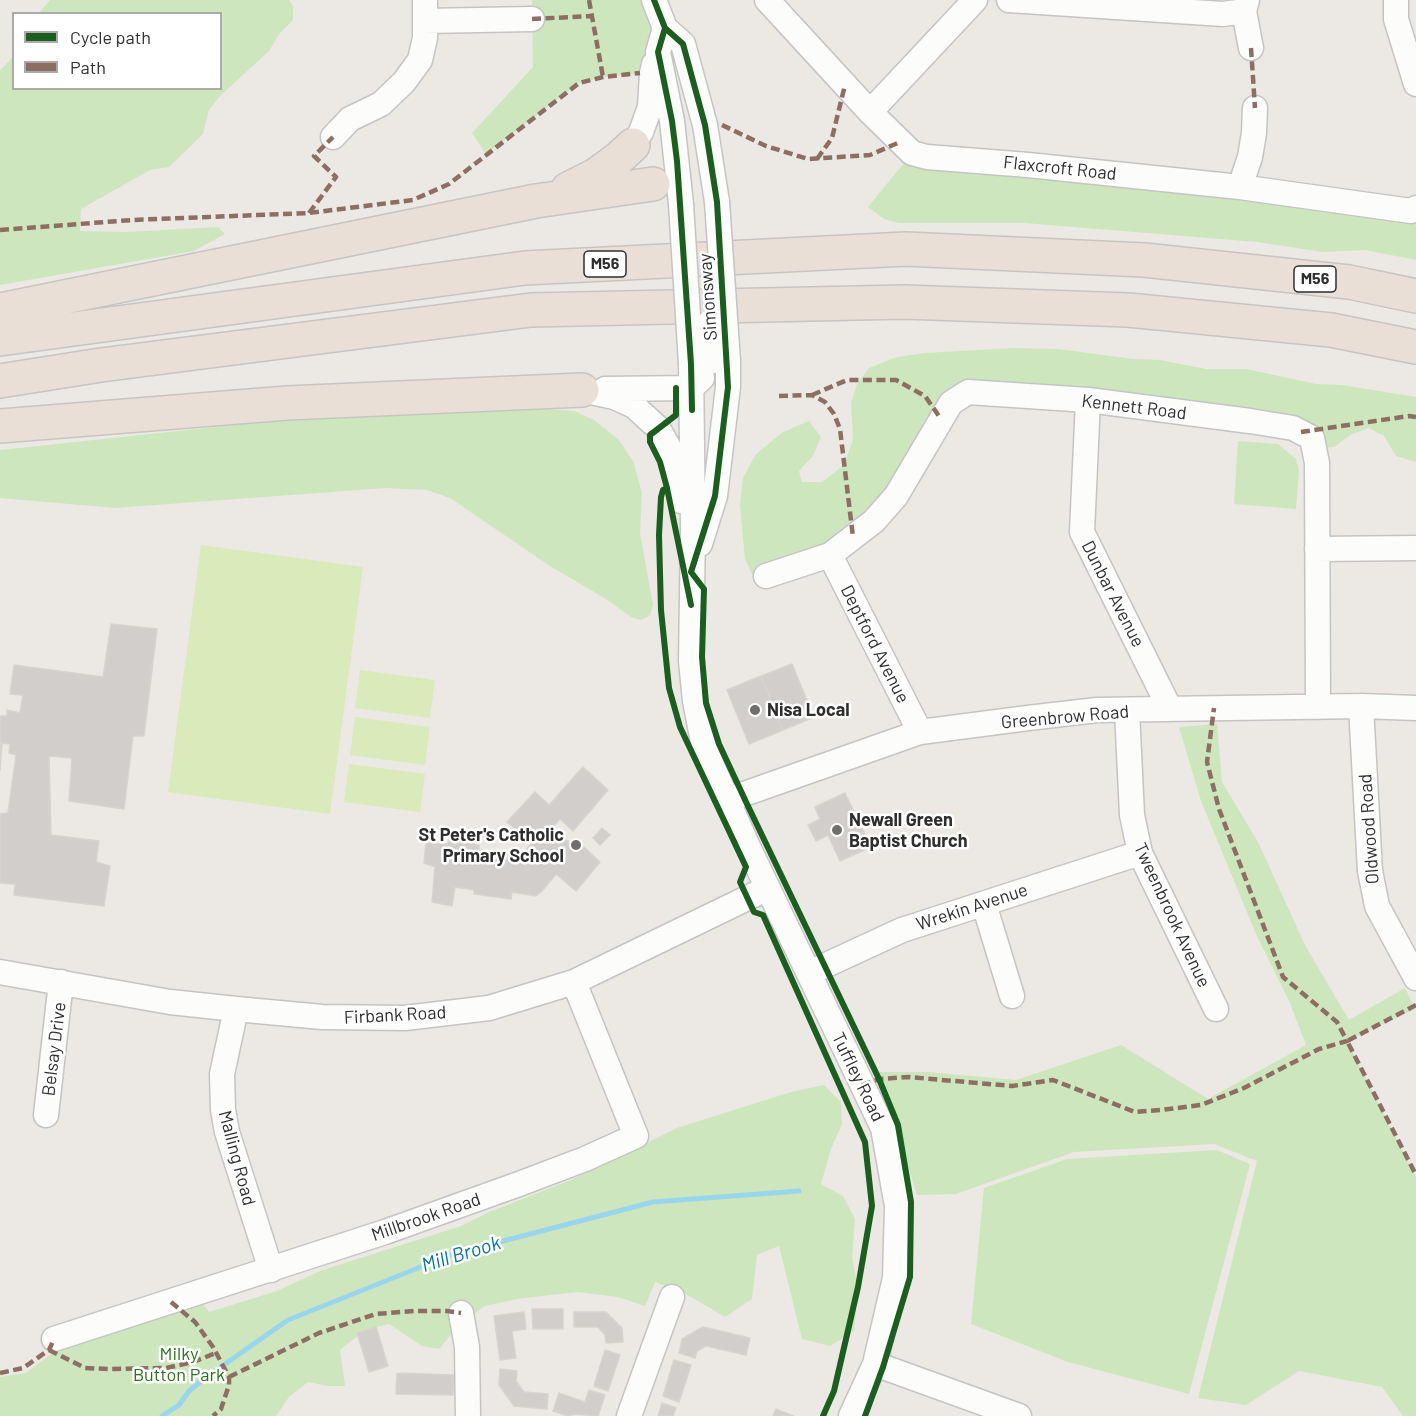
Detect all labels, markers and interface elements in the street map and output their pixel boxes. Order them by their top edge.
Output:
legend [12,12,222,90]
text: Cycle path [70,26,151,48]
text: Path [70,56,106,78]
street label: Flaxcroft Road [1002,151,1118,185]
road number: M56 [584,251,626,277]
street label: Simonsway [694,253,722,341]
road number: M56 [1294,266,1336,292]
street label: Kennett Road [1080,390,1188,424]
street label: Dunbar Avenue [1077,537,1149,651]
street label: Deptford Avenue [836,581,914,707]
place label: Nisa Local [767,699,850,721]
street label: Greenbrow Road [1000,701,1130,733]
marker: Nisa Local [748,703,762,717]
street label: Oldwood Road [1354,773,1384,885]
place label: Newall Green Baptist Church [849,809,967,852]
marker: Newall Green Baptist Church [830,823,844,837]
place label: St Peter's Catholic Primary School [419,824,564,866]
marker: St Peter's Catholic Primary School [569,838,583,852]
street label: Tweenbrook Avenue [1129,839,1215,991]
street label: Wrekin Avenue [914,879,1030,935]
street label: Belsay Drive [38,1001,70,1097]
street label: Firbank Road [343,1002,447,1028]
street label: Tuffley Road [827,1029,889,1125]
street label: Malling Road [214,1108,260,1208]
street label: Millbrook Road [369,1188,483,1246]
water label: Mill Brook [418,1231,504,1277]
park label: Milky Button Park [133,1343,225,1386]

